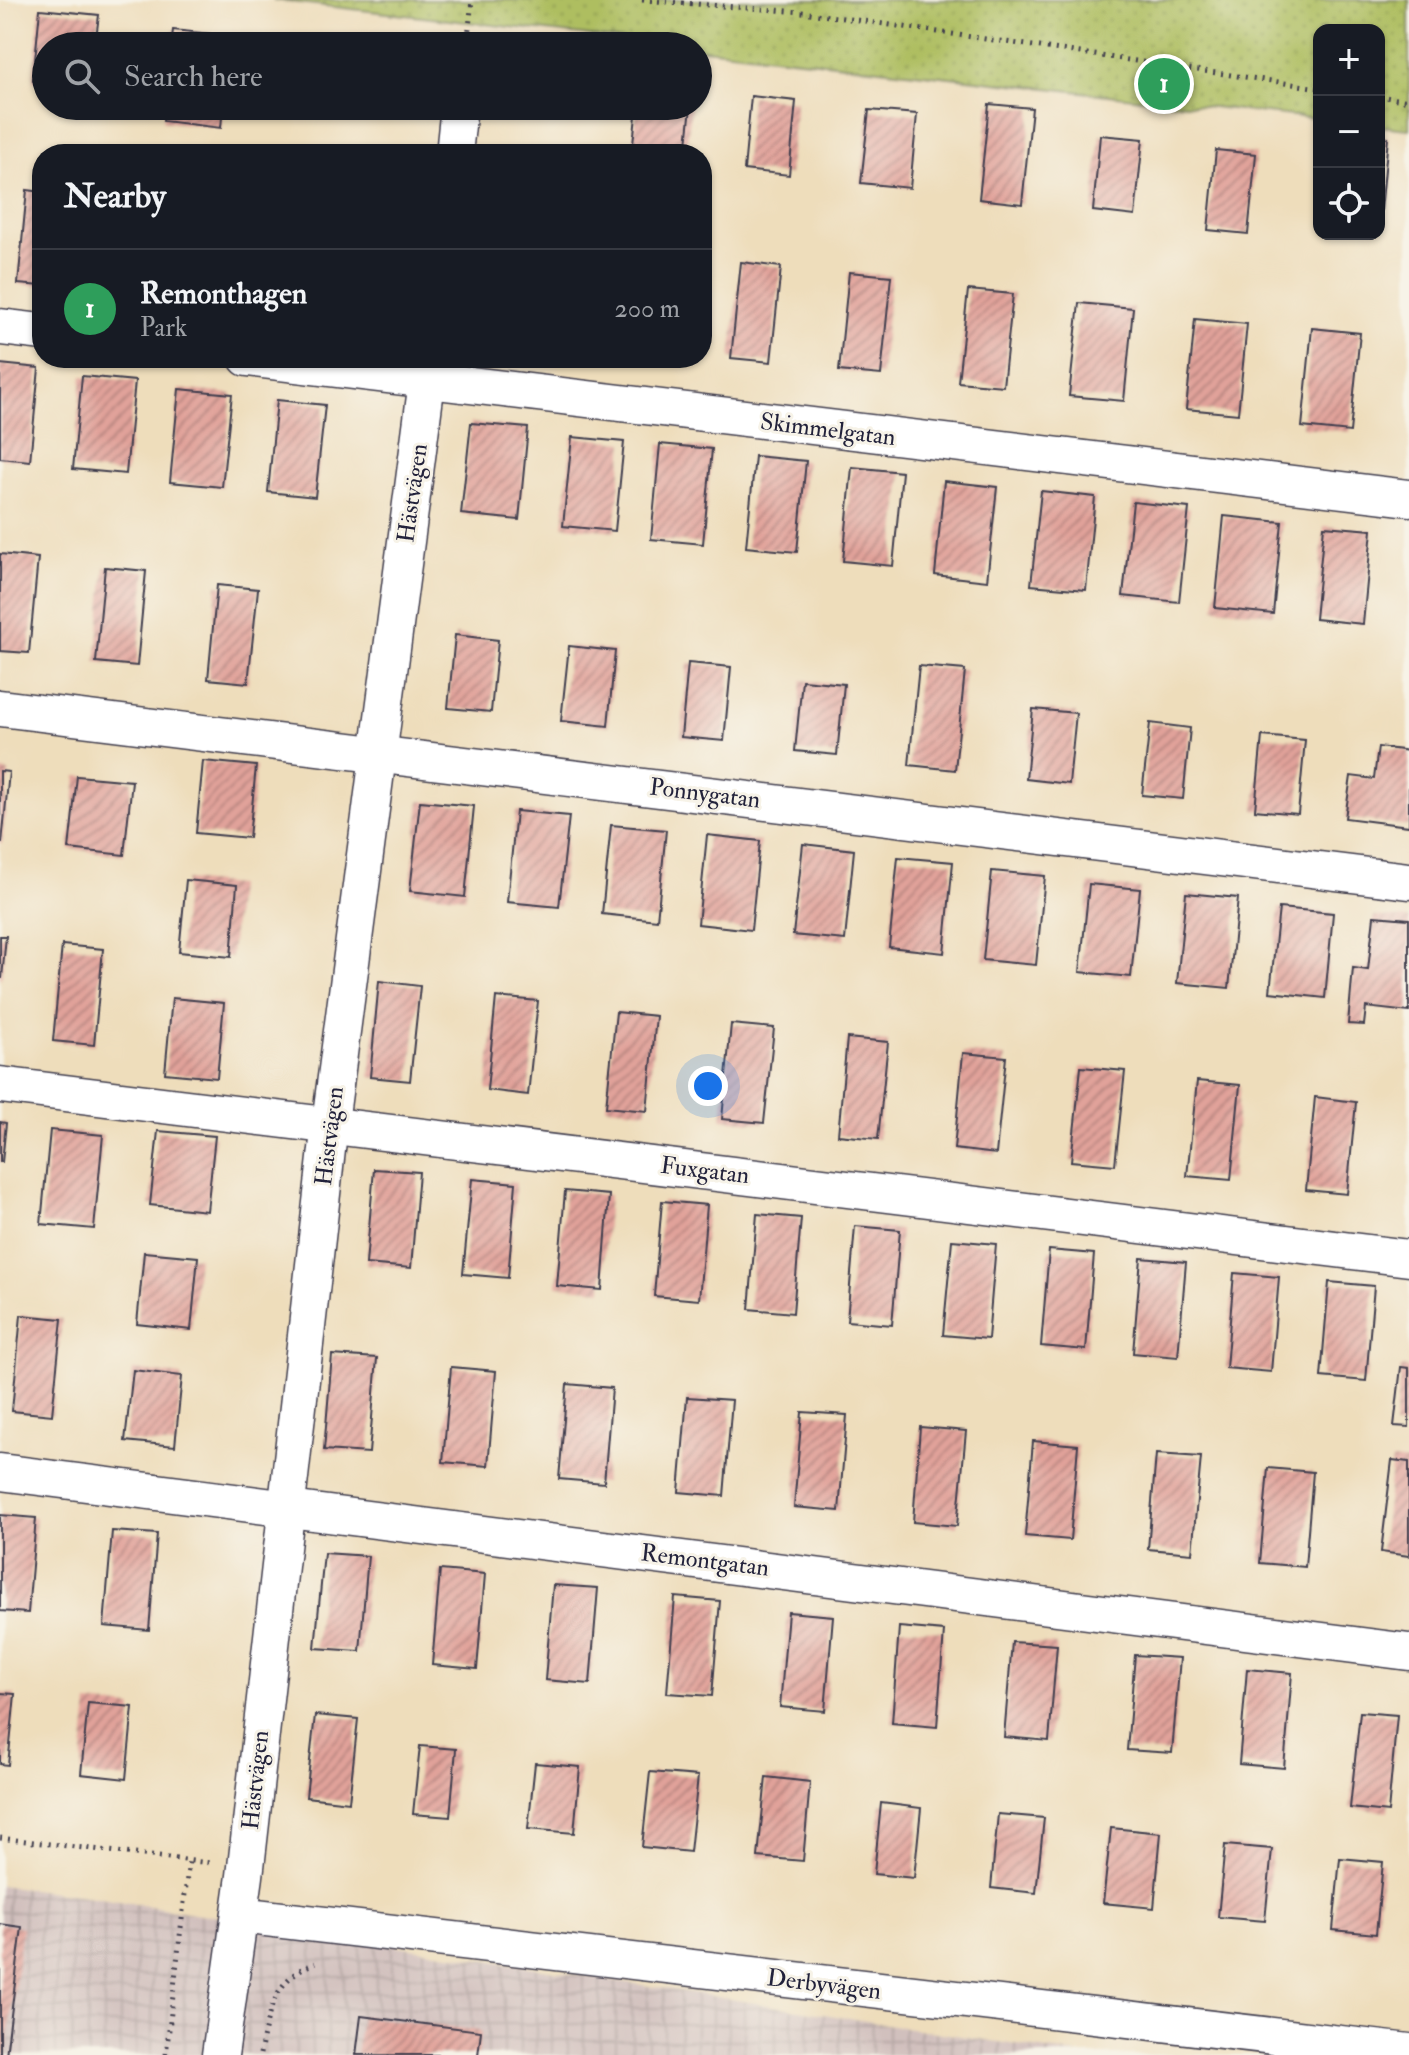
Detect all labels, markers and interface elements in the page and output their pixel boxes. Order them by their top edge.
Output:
map controls [1313,24,1385,240]
button: + [1313,24,1385,96]
search box [32,32,712,120]
icon: search [60,54,104,98]
pin: 1 [1138,54,1190,114]
text: Search here [124,58,263,95]
button: − [1313,96,1385,168]
button: locate [1313,168,1385,240]
text: Nearby [64,175,166,218]
text: Remonthagen [140,275,307,312]
text: 1 [85,293,95,325]
text: 200 m [615,293,680,325]
text: Park [140,312,187,344]
street label: Skimmelgatan [758,406,897,453]
street label: Hästvägen [390,441,435,545]
street label: Ponnygatan [648,771,762,816]
your location [688,1066,728,1106]
street label: Hästvägen [308,1085,351,1188]
street label: Fuxgatan [659,1150,751,1191]
street label: Remontgatan [639,1537,771,1584]
street label: Hästvägen [235,1729,276,1831]
street label: Derbyvägen [765,1962,883,2007]

